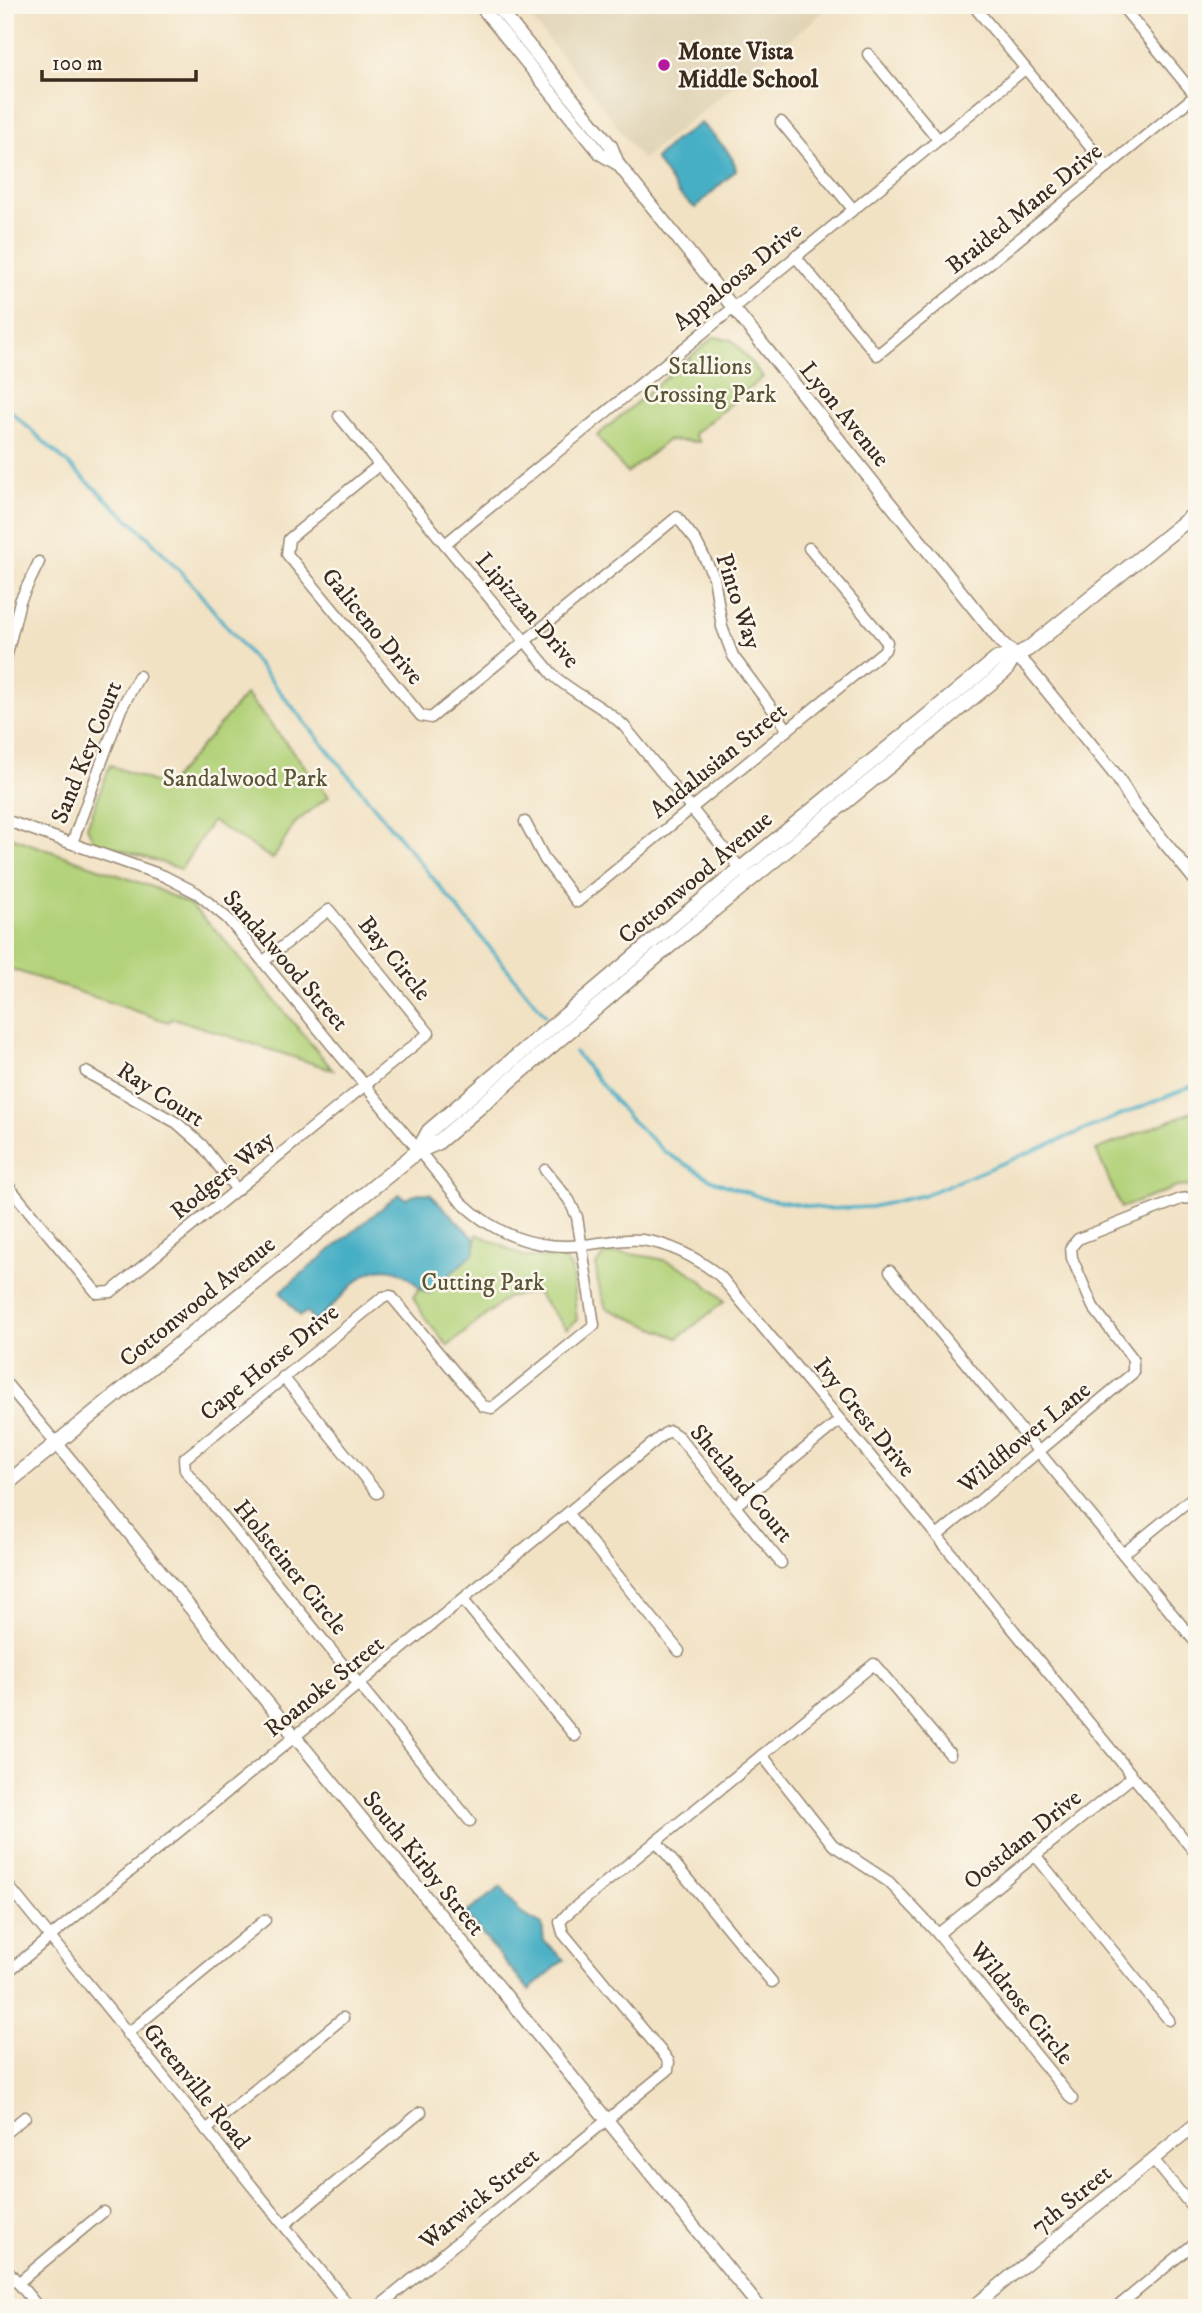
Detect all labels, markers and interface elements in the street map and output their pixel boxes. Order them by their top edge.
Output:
place label: Monte Vista Middle School [678,37,819,95]
scale bar [42,38,196,82]
text: 100 m [52,51,103,77]
marker: Monte Vista Middle School [656,57,672,73]
street label: Braided Mane Drive [940,137,1109,281]
street label: Appaloosa Drive [667,216,808,338]
park label: Stallions Crossing Park [644,352,777,410]
street label: Lyon Avenue [793,356,896,473]
street label: Lipizzan Drive [469,547,586,675]
street label: Pinto Way [708,550,768,654]
street label: Galiceno Drive [315,562,430,691]
street label: Sand Key Court [45,676,129,828]
street label: Andalusian Street [644,696,793,825]
park label: Sandalwood Park [162,764,328,794]
street label: Cottonwood Avenue [612,804,779,951]
street label: Sandalwood Street [216,884,355,1038]
street label: Bay Circle [351,910,437,1007]
street label: Ray Court [111,1055,210,1134]
street label: Rodgers Way [165,1124,281,1227]
street label: Cottonwood Avenue [114,1230,282,1374]
park label: Cutting Park [421,1268,545,1298]
street label: Cape Horse Drive [194,1298,345,1428]
street label: Ivy Crest Drive [807,1352,922,1484]
street label: Wildflower Lane [952,1375,1097,1501]
street label: Shetland Court [683,1418,800,1549]
street label: Holsteiner Circle [227,1494,354,1641]
street label: Roanoke Street [259,1629,391,1744]
street label: Oostdam Drive [958,1783,1088,1896]
street label: South Kirby Street [356,1785,491,1942]
street label: Wildrose Circle [962,1935,1080,2071]
street label: Greenville Road [136,2017,256,2156]
street label: Warwick Street [413,2141,546,2257]
street label: 7th Street [1025,2158,1118,2241]

